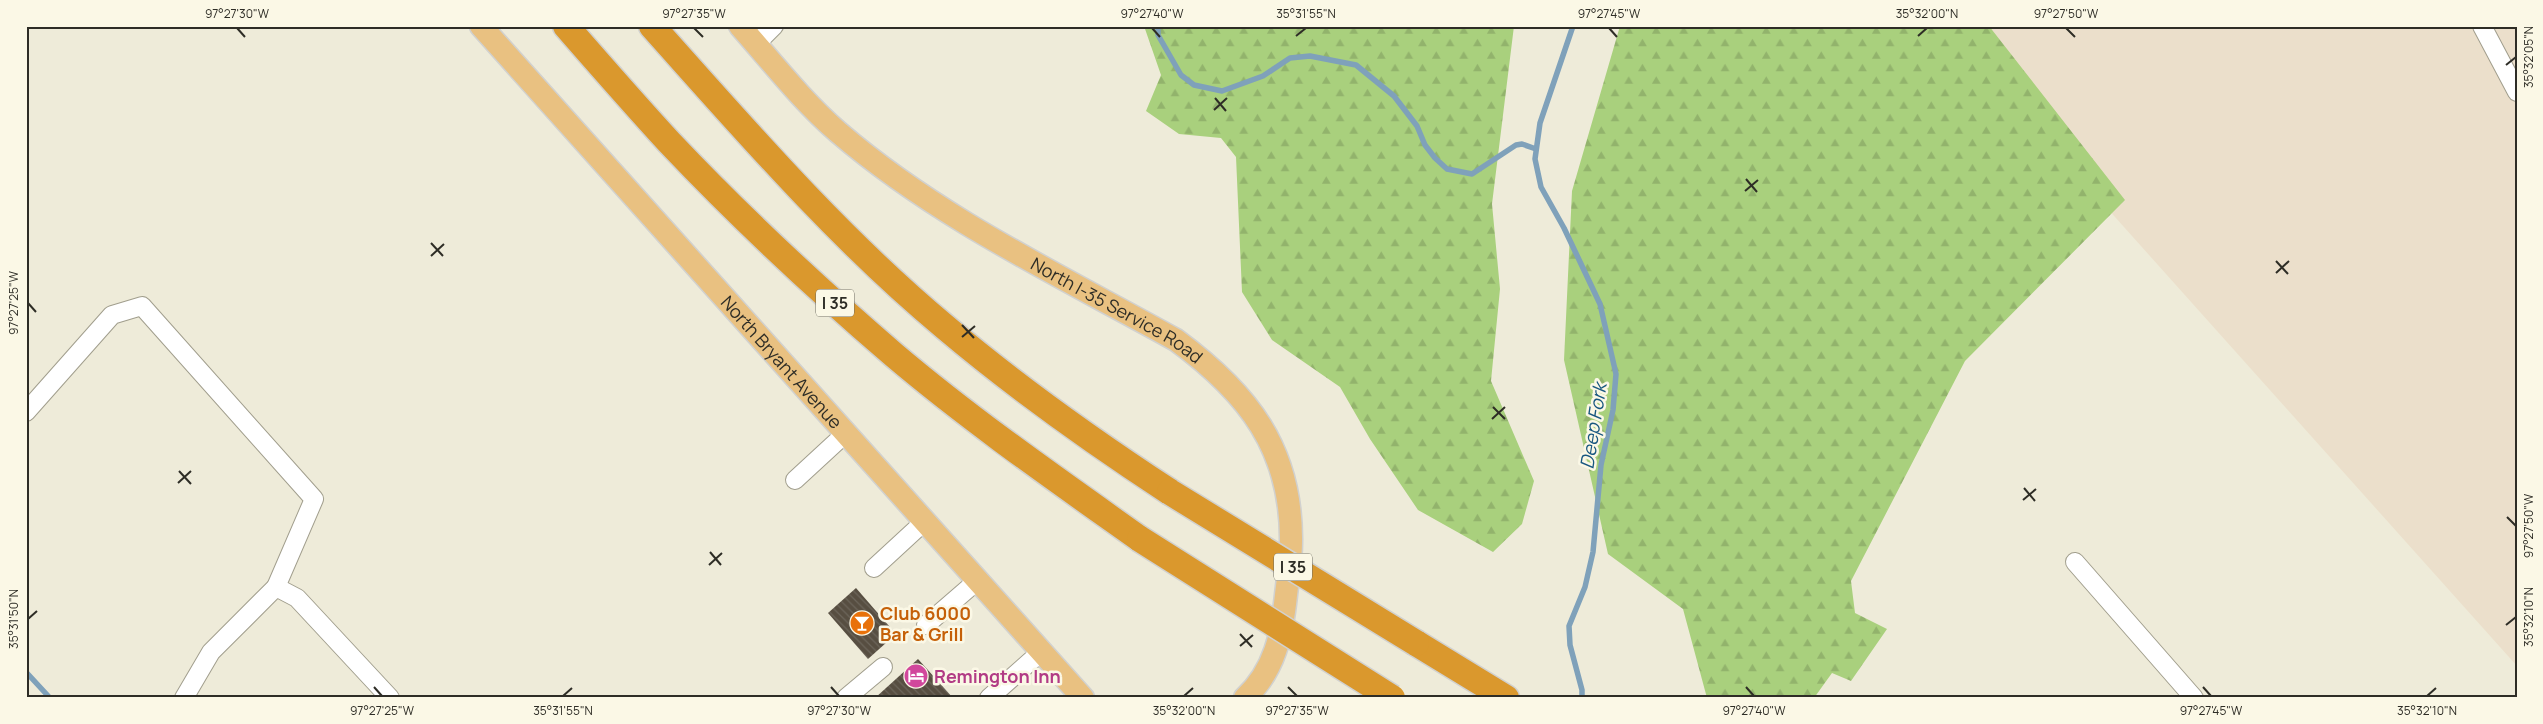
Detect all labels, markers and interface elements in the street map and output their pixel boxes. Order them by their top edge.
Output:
text: 97°27'30"W [205,5,270,22]
text: 97°27'35"W [662,5,727,22]
text: 97°27'40"W [1120,5,1184,22]
text: 35°31'55"N [1276,5,1336,22]
text: 97°27'45"W [1578,5,1641,22]
text: 35°32'00"N [1896,5,1958,22]
text: 97°27'50"W [2034,5,2099,22]
text: 35°32'05"N [2520,26,2537,88]
street label: North I-35 Service Road [1027,251,1208,368]
text: 97°27'25"W [5,270,22,335]
street label: North Bryant Avenue [716,290,848,434]
road number: I 35 [816,290,854,316]
water label: Deep Fork [1573,379,1613,471]
text: 97°27'50"W [2520,493,2537,558]
road number: I 35 [1274,554,1312,580]
text: 35°32'10"N [2520,587,2537,647]
text: 35°31'50"N [5,589,22,649]
place label: Club 6000 Bar & Grill [880,601,971,646]
bar icon: Club 6000 Bar & Grill [849,610,875,636]
hotel icon: Remington Inn [903,663,929,689]
place label: Remington Inn [934,664,1061,688]
text: 97°27'25"W [350,702,415,719]
text: 35°31'55"N [533,702,593,719]
text: 97°27'30"W [807,702,872,719]
text: 35°32'00"N [1153,702,1215,719]
text: 97°27'35"W [1265,702,1330,719]
text: 97°27'40"W [1722,702,1786,719]
text: 97°27'45"W [2180,702,2243,719]
text: 35°32'10"N [2397,702,2457,719]

